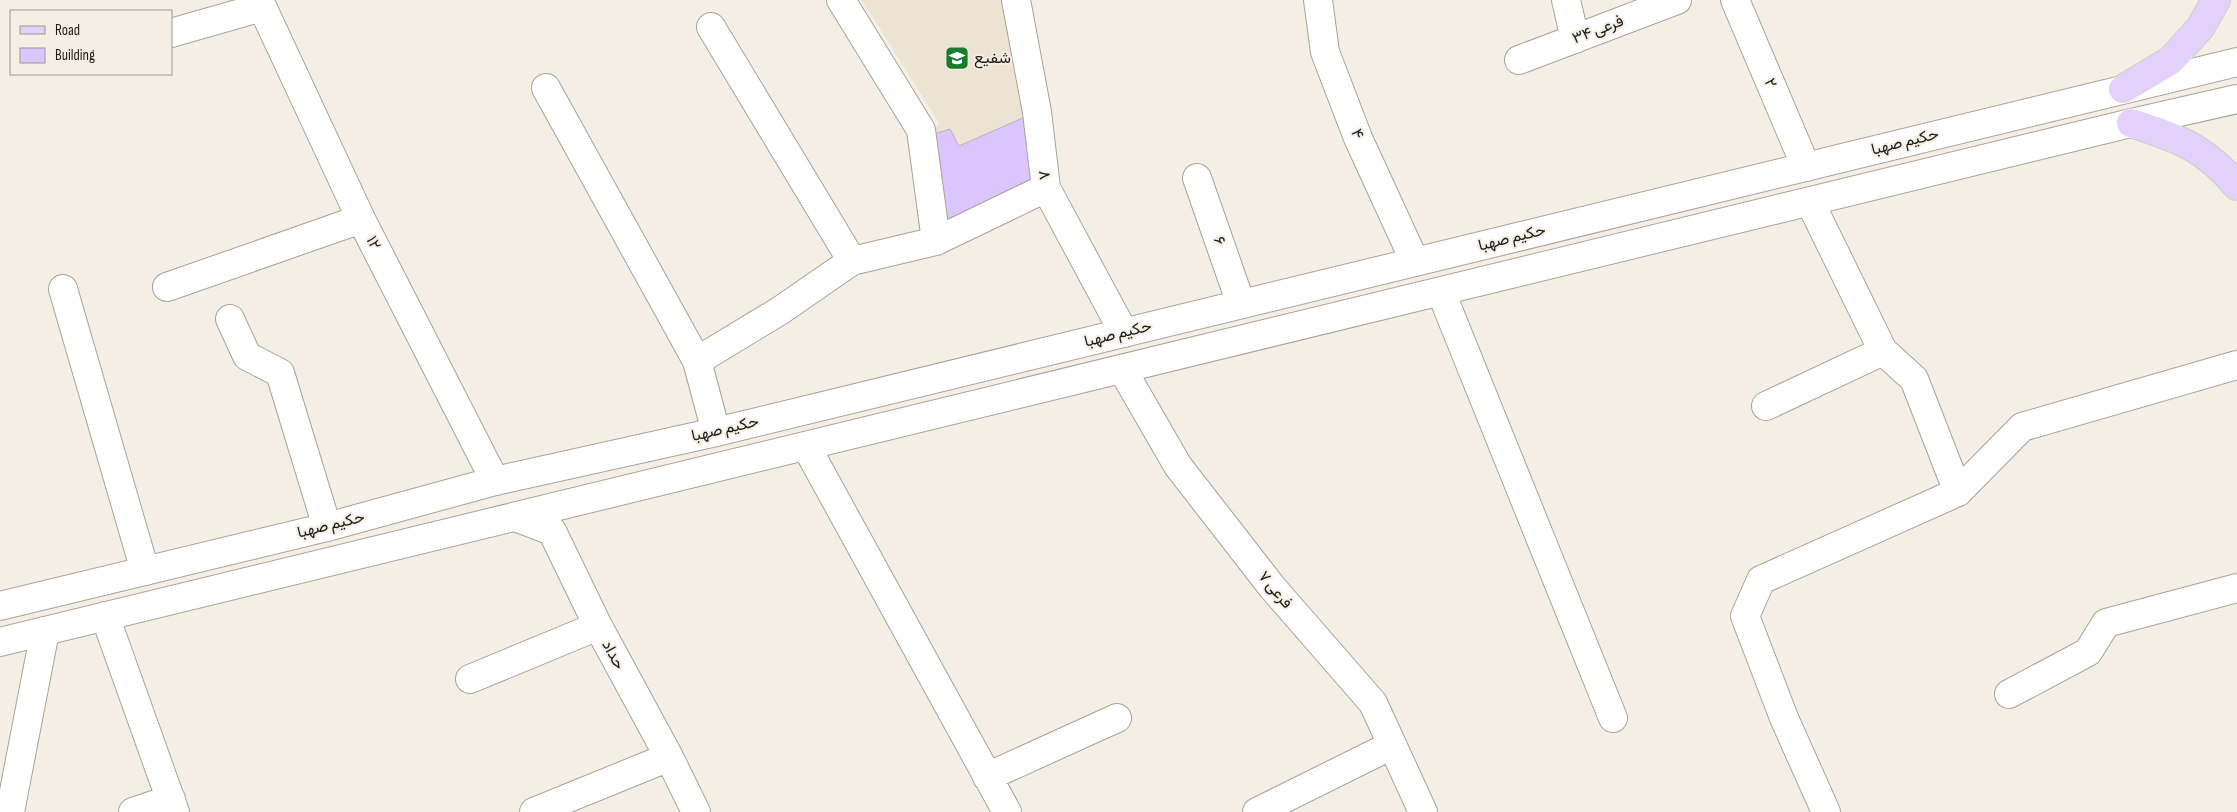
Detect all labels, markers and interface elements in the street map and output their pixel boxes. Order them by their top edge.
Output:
legend [10,10,172,75]
street label: فرعی ۳۴ [1570,12,1626,48]
text: Road [55,21,80,40]
school or university icon: شفیع [944,45,970,71]
text: Building [55,46,95,65]
place label: شفیع [974,49,1011,69]
street label: ۲ [1760,75,1780,91]
street label: حکیم صهبا [1869,124,1941,159]
street label: ۴ [1346,126,1368,142]
street label: ۸ [1034,169,1054,181]
street label: حکیم صهبا [1476,220,1548,255]
street label: ۱۲ [362,233,384,253]
street label: ۶ [1209,234,1229,248]
street label: حکیم صهبا [1082,316,1154,351]
street label: حکیم صهبا [690,412,761,446]
street label: حکیم صهبا [295,507,367,542]
street label: فرعی ۷ [1254,567,1296,613]
street label: حداد [597,637,629,673]

